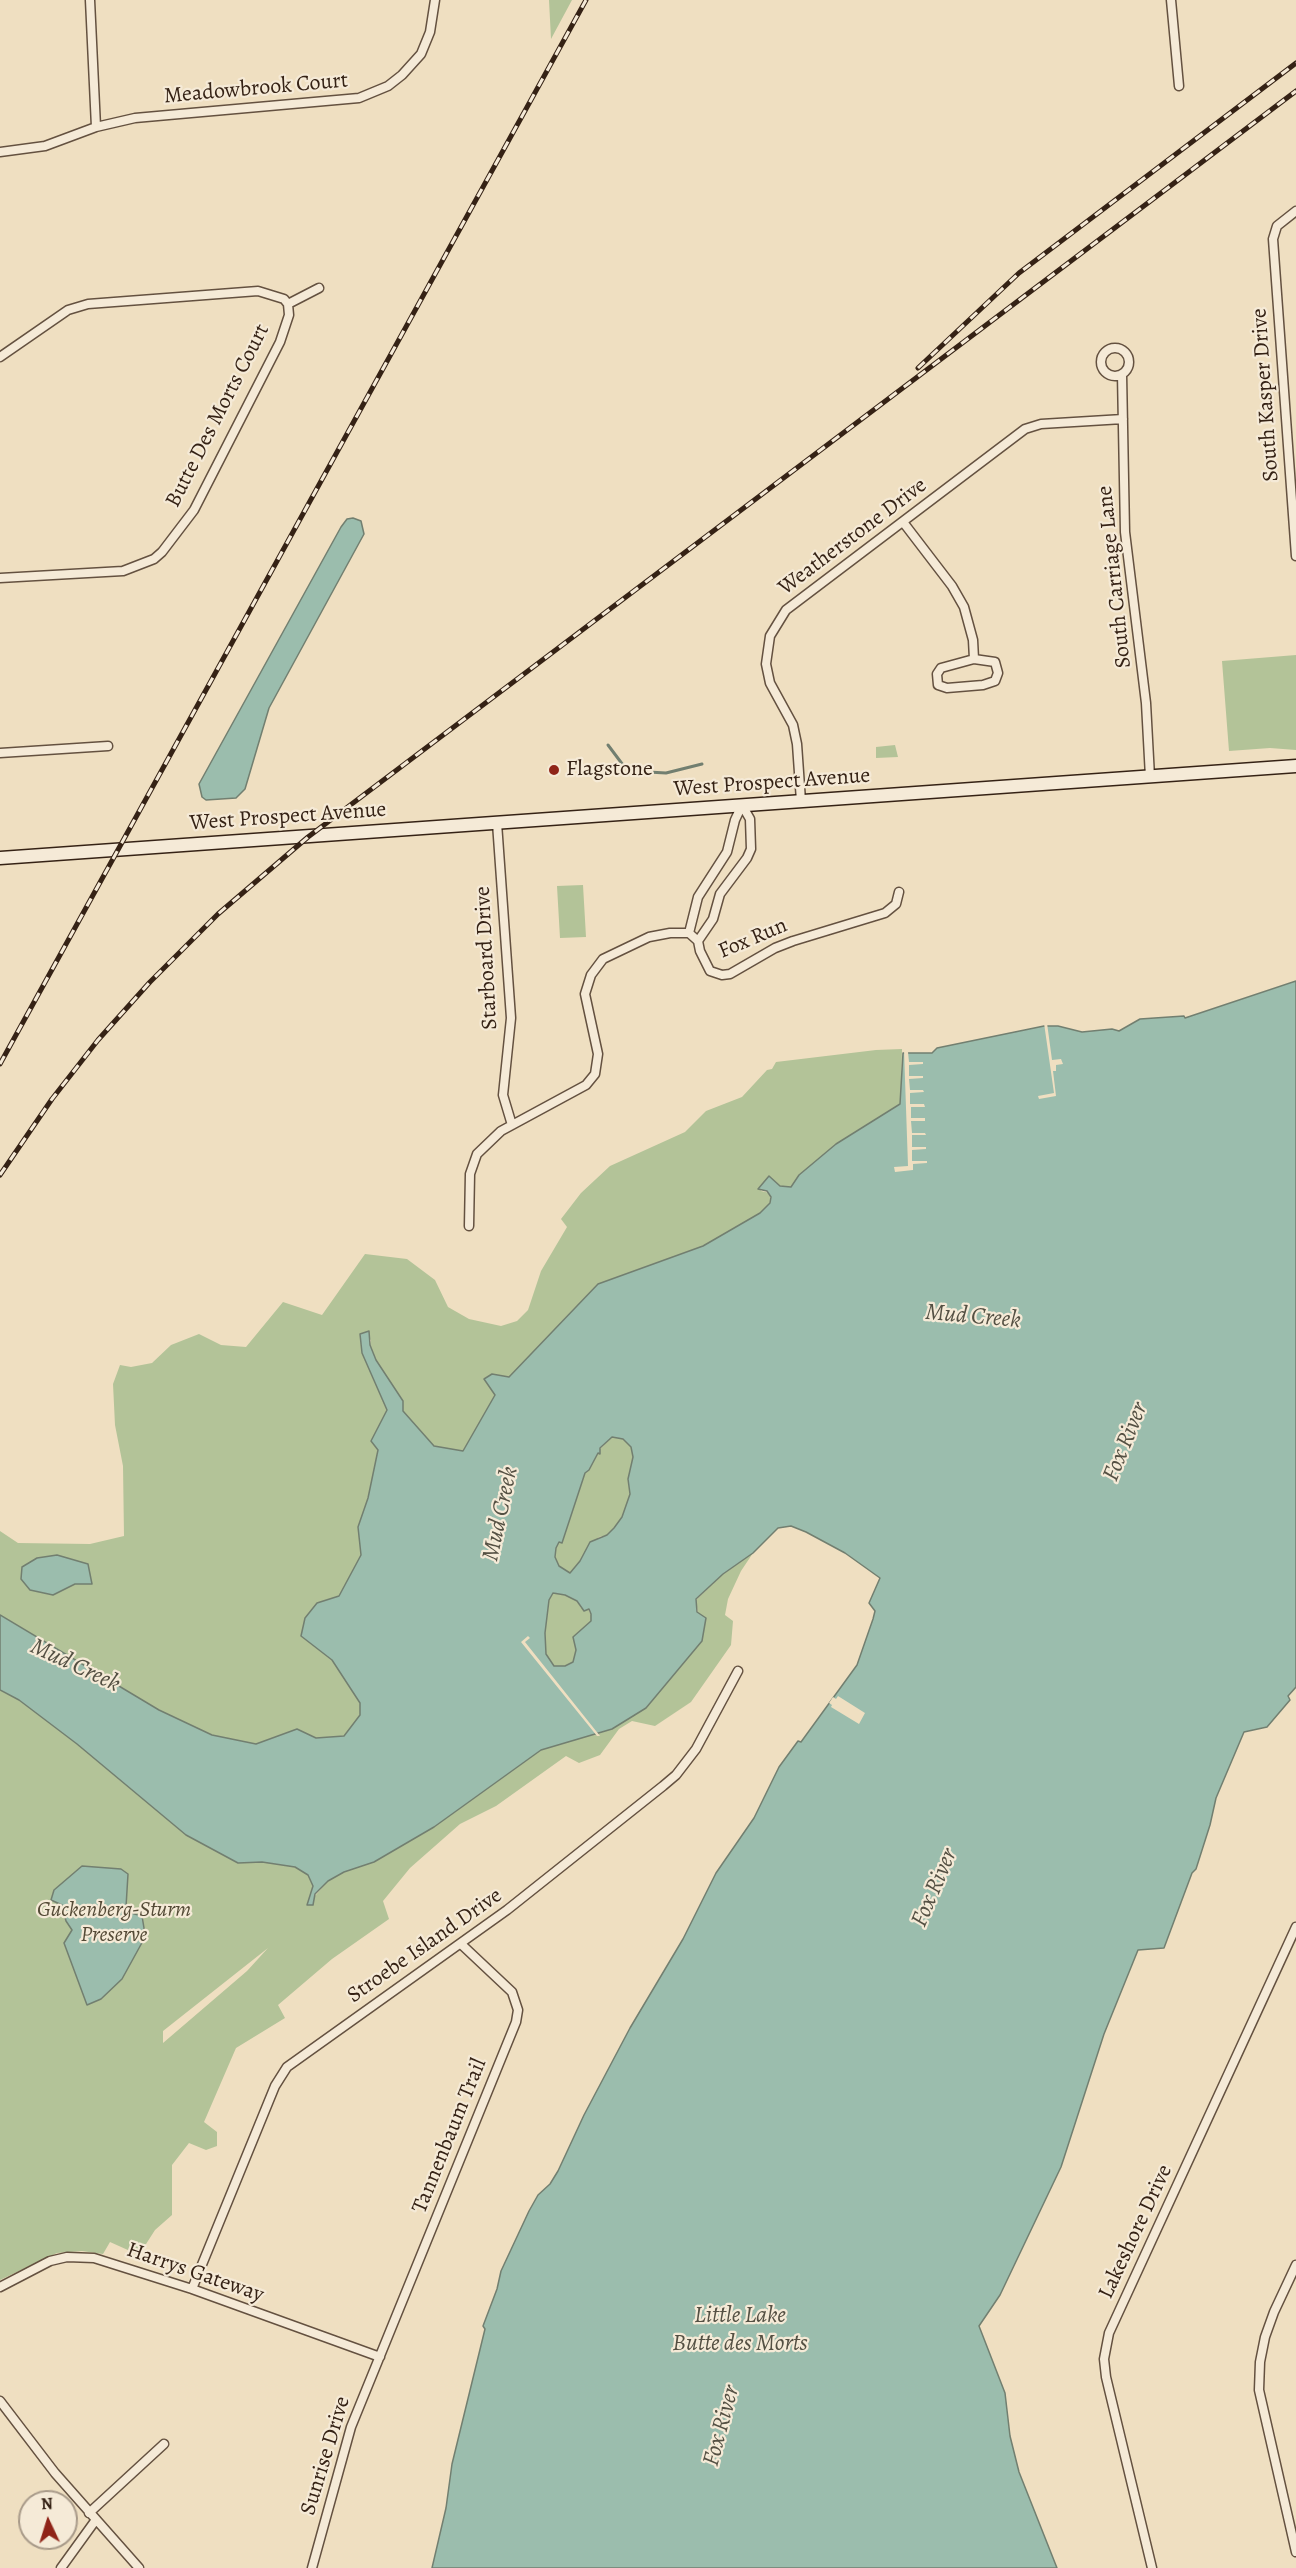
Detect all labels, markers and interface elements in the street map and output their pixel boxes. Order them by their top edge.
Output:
street label: Meadowbrook Court [163,68,349,110]
street label: South Kasper Drive [1247,307,1285,483]
street label: Butte Des Morts Court [160,320,276,512]
street label: Weatherstone Drive [774,473,932,601]
street label: South Carriage Lane [1092,484,1138,670]
place label: Flagstone [566,757,653,783]
marker: Flagstone [547,763,561,777]
street label: West Prospect Avenue [673,763,871,803]
street label: West Prospect Avenue [189,797,387,837]
street label: Starboard Drive [470,886,504,1030]
street label: Fox Run [715,913,791,965]
water label: Mud Creek [924,1298,1022,1336]
water label: Fox River [1097,1398,1155,1486]
water label: Mud Creek [477,1464,525,1564]
water label: Mud Creek [25,1633,125,1699]
water label: Fox River [906,1844,964,1932]
street label: Stroebe Island Drive [343,1883,507,2009]
park label: Guckenberg-Sturm Preserve [37,1898,191,1950]
street label: Tannenbaum Trail [407,2055,493,2217]
street label: Lakeshore Drive [1093,2161,1179,2303]
street label: Harrys Gateway [123,2237,267,2309]
water label: Little Lake Butte des Morts [672,2302,808,2358]
water label: Fox River [697,2382,747,2470]
street label: Sunrise Drive [295,2393,357,2519]
north arrow [18,2490,78,2550]
text: N [40,2493,53,2515]

